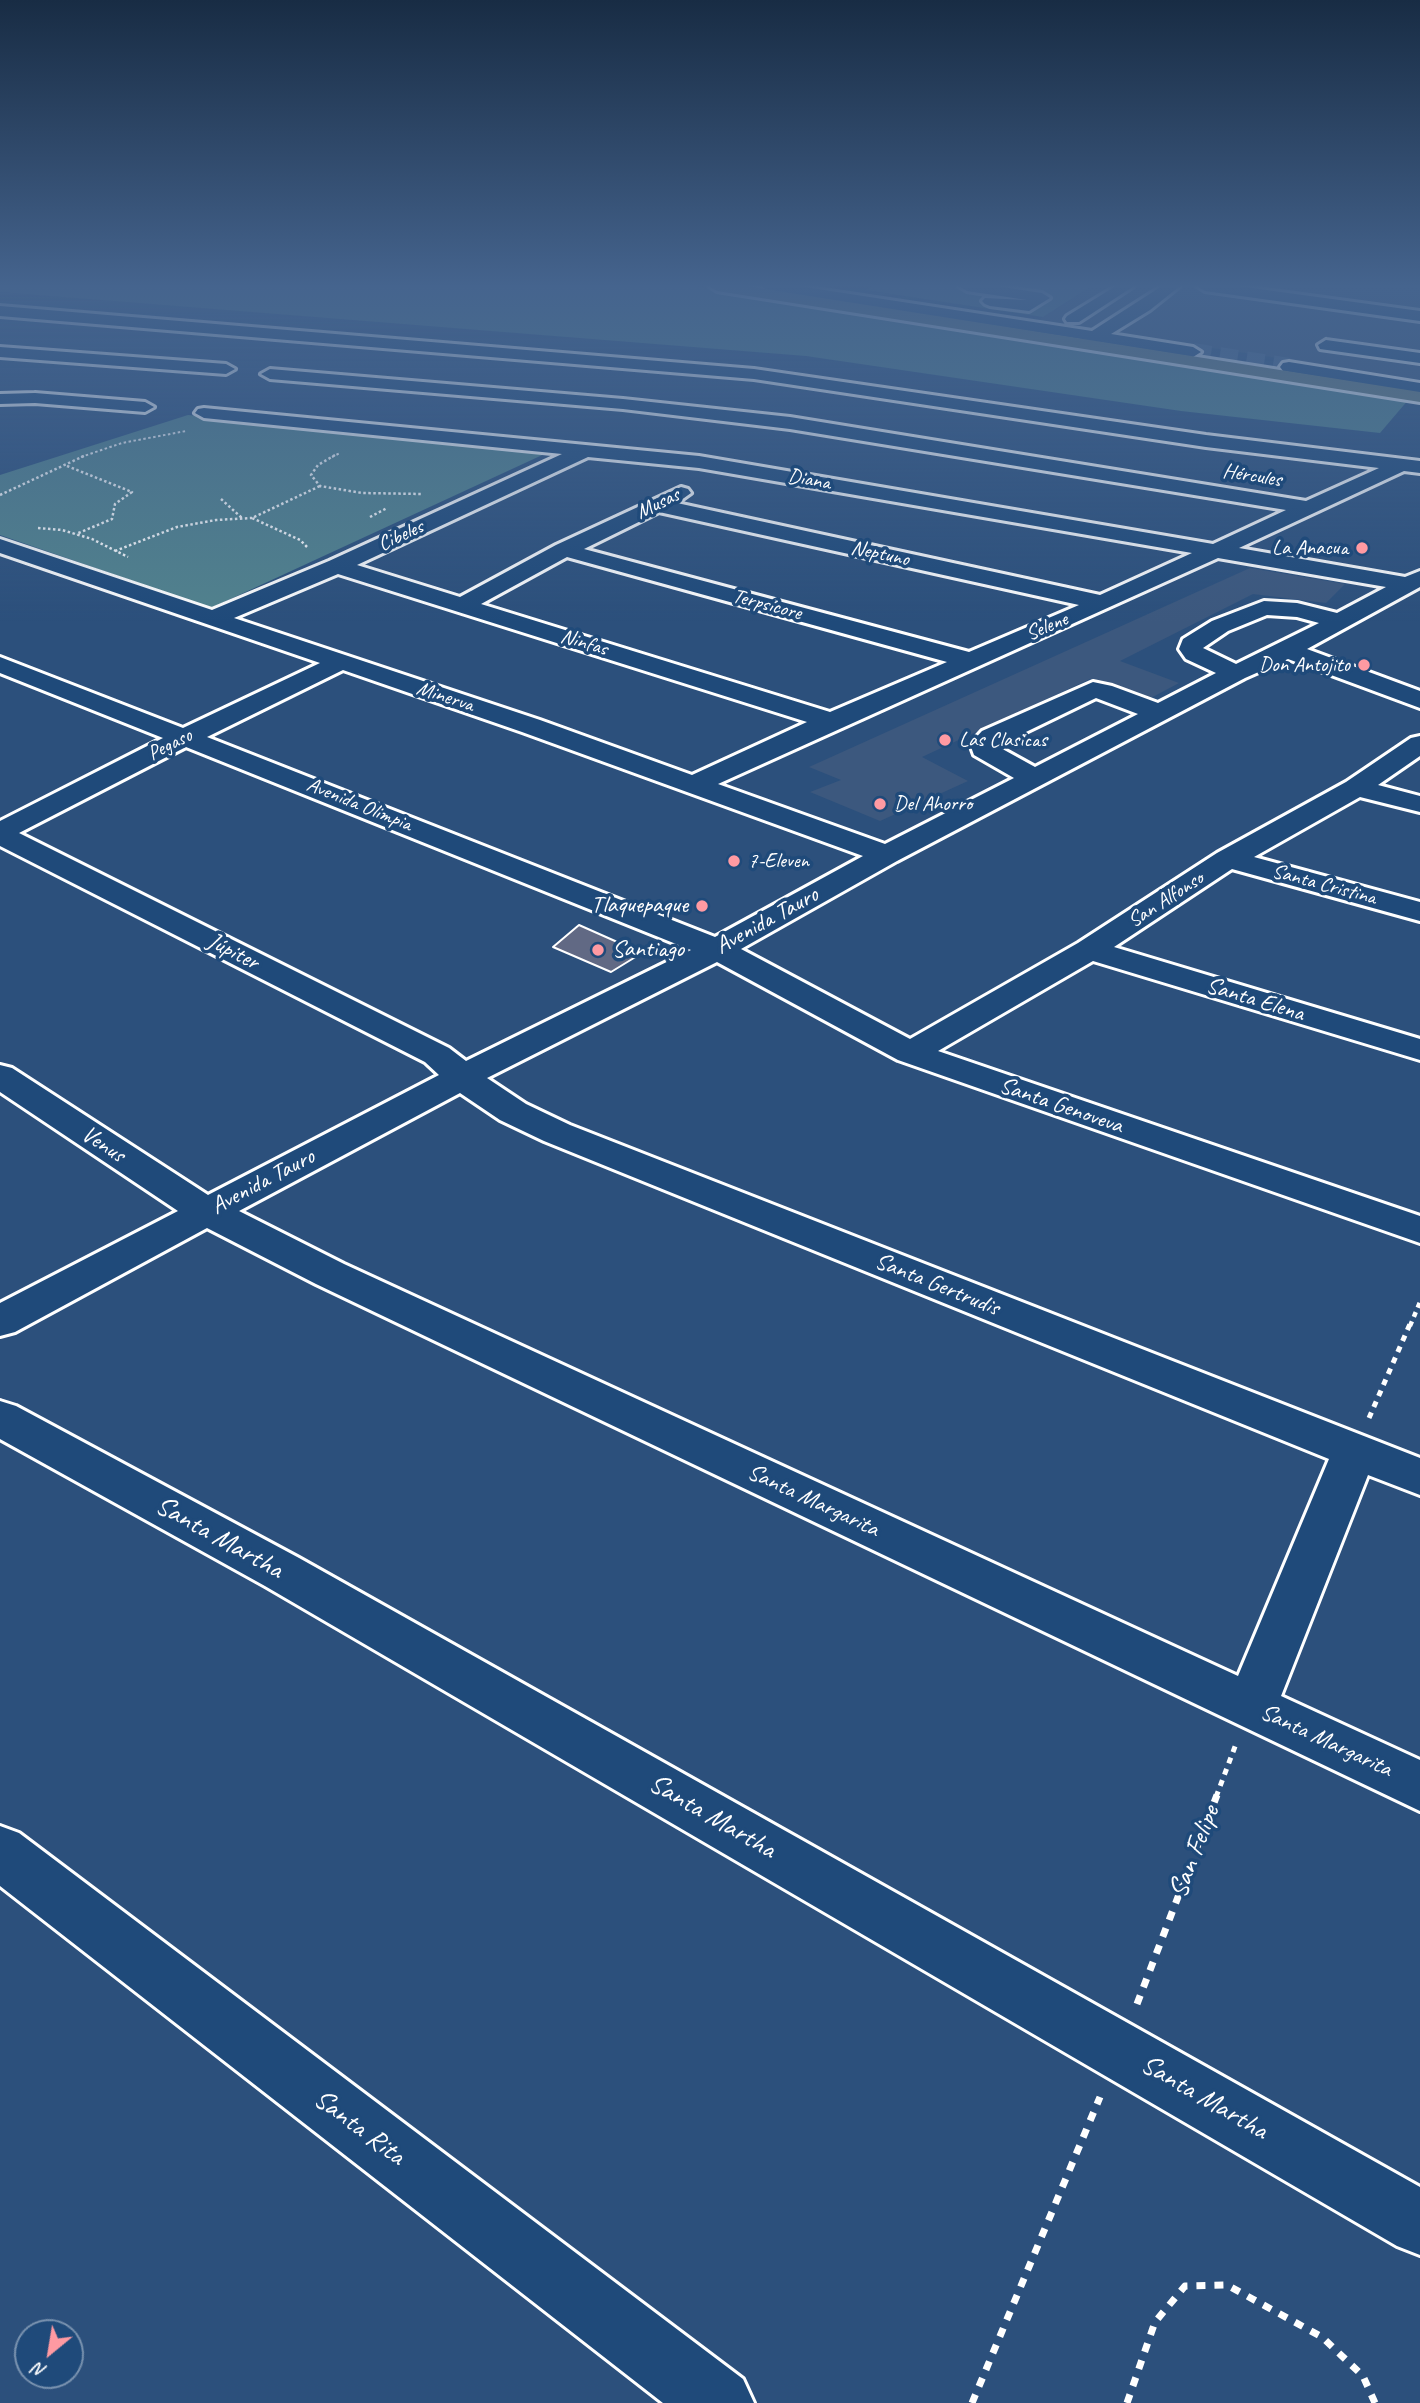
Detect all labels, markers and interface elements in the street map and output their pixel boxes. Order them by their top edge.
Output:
street label: Hércules [1221,459,1283,493]
street label: Diana [786,464,832,496]
street label: Musas [632,483,684,525]
street label: Cibeles [374,515,428,557]
place label: La Anacua [1272,535,1348,561]
street label: Neptuno [848,536,912,572]
marker: La Anacua [1354,540,1370,556]
street label: Terpsícore [730,584,804,626]
street label: Selene [1022,607,1072,647]
street label: Ninfas [557,624,611,662]
place label: Don Antojito [1259,652,1350,678]
marker: Don Antojito [1356,657,1372,673]
street label: Minerva [413,676,477,718]
street label: Pegaso [144,723,196,767]
place label: Las Clasicas [959,727,1047,753]
marker: Las Clasicas [937,732,953,748]
street label: Avenida Olimpia [303,772,415,838]
place label: Del Ahorro [894,791,972,817]
marker: Del Ahorro [872,796,888,812]
place label: 7-Eleven [748,848,809,874]
marker: 7-Eleven [726,853,742,869]
street label: Santa Cristina [1269,859,1379,911]
street label: San Alfonso [1123,866,1209,934]
street label: Avenida Tauro [710,881,824,961]
place label: Tlaquepaque [591,892,688,920]
marker: Tlaquepaque [694,898,710,914]
street label: Júpiter [202,927,264,977]
place label: Santiago [612,936,684,964]
marker: Santiago [590,942,606,958]
street label: Santa Elena [1202,971,1308,1029]
street label: Santa Genoveva [995,1071,1127,1141]
street label: Venus [76,1120,130,1170]
street label: Avenida Tauro [206,1143,320,1221]
street label: Santa Gertrudis [871,1247,1003,1323]
street label: Santa Margarita [742,1458,884,1544]
street label: Santa Martha [149,1489,289,1587]
street label: Santa Margarita [1255,1698,1397,1784]
street label: Santa Martha [642,1767,782,1867]
street label: San Felipe [1162,1801,1228,1903]
street label: Santa Martha [1134,2048,1274,2148]
street label: Santa Rita [306,2083,412,2173]
north arrow [14,2319,84,2389]
text: N [28,2357,51,2384]

